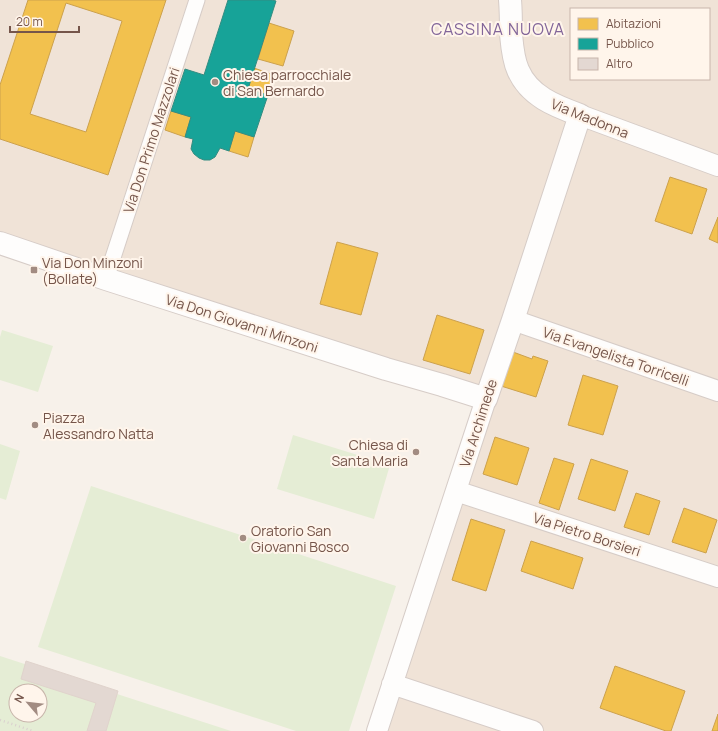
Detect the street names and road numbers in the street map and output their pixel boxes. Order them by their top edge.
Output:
street label: Via Don Primo Mazzolari [118,65,184,215]
street label: Via Madonna [548,94,632,142]
street label: Via Don Giovanni Minzoni [163,289,321,357]
street label: Via Evangelista Torricelli [540,322,692,390]
street label: Via Archimede [455,376,501,470]
street label: Via Pietro Borsieri [531,508,643,560]

